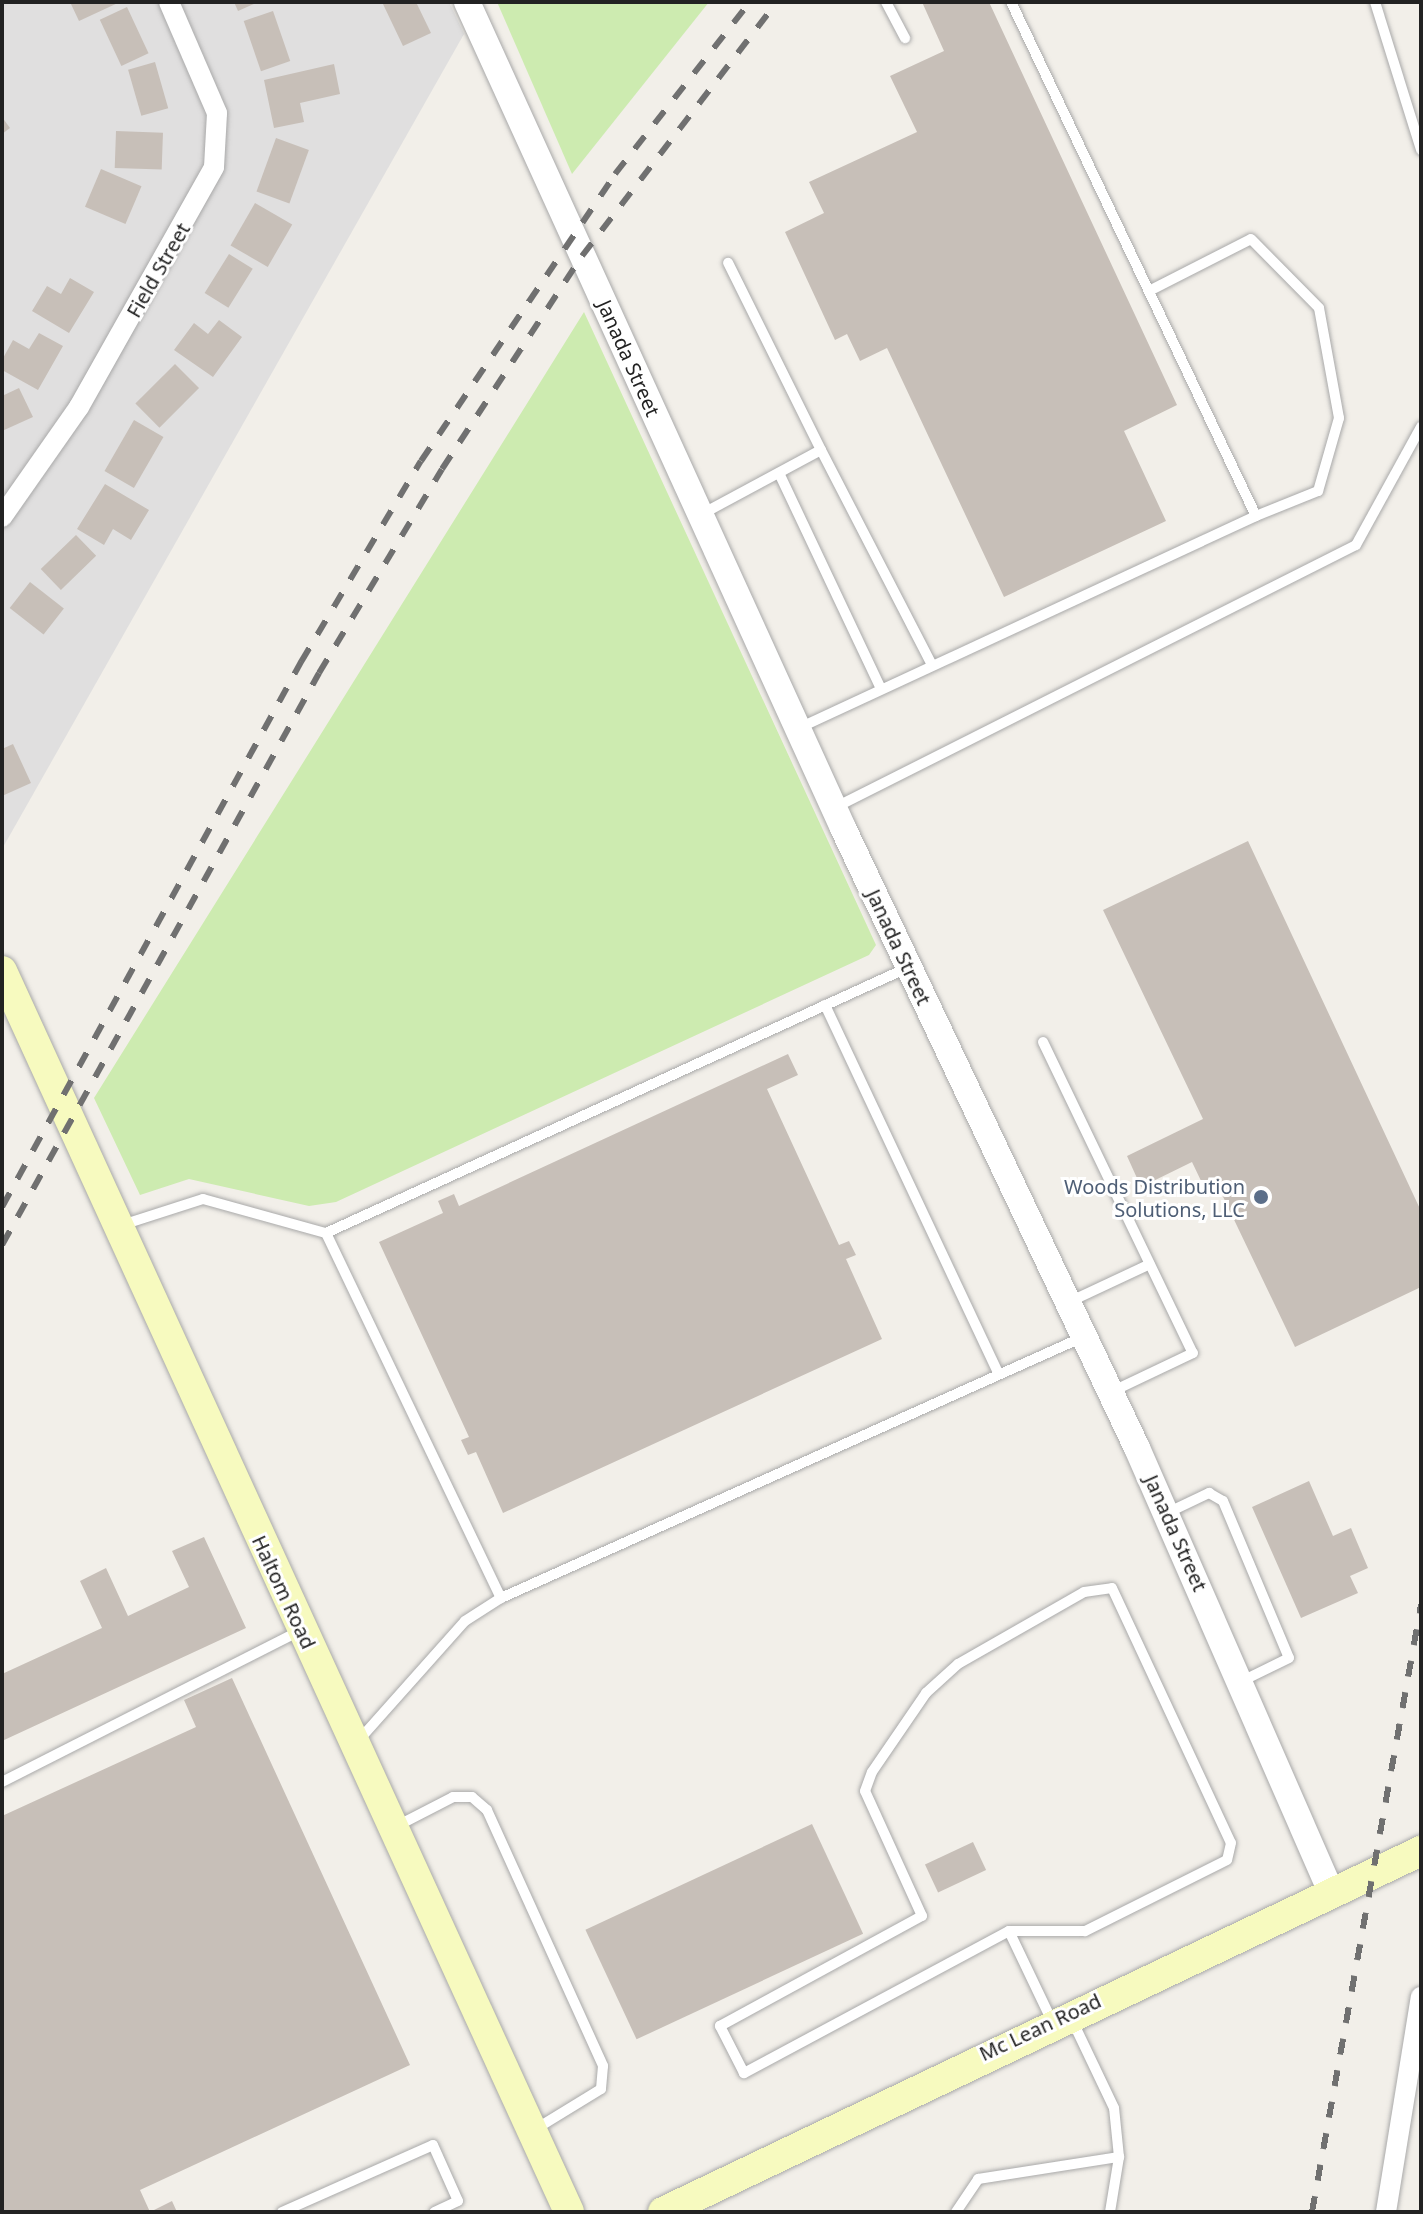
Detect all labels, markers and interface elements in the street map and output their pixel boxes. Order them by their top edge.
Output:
street label: Field Street [121,218,195,322]
street label: Janada Street [593,296,665,420]
street label: Janada Street [862,885,936,1009]
place label: Woods Distribution Solutions, LLC [1064,1174,1245,1221]
marker: Woods Distribution Solutions, LLC [1252,1188,1270,1206]
street label: Janada Street [1140,1471,1212,1595]
street label: Haltom Road [247,1531,321,1653]
street label: Mc Lean Road [975,1988,1105,2066]

